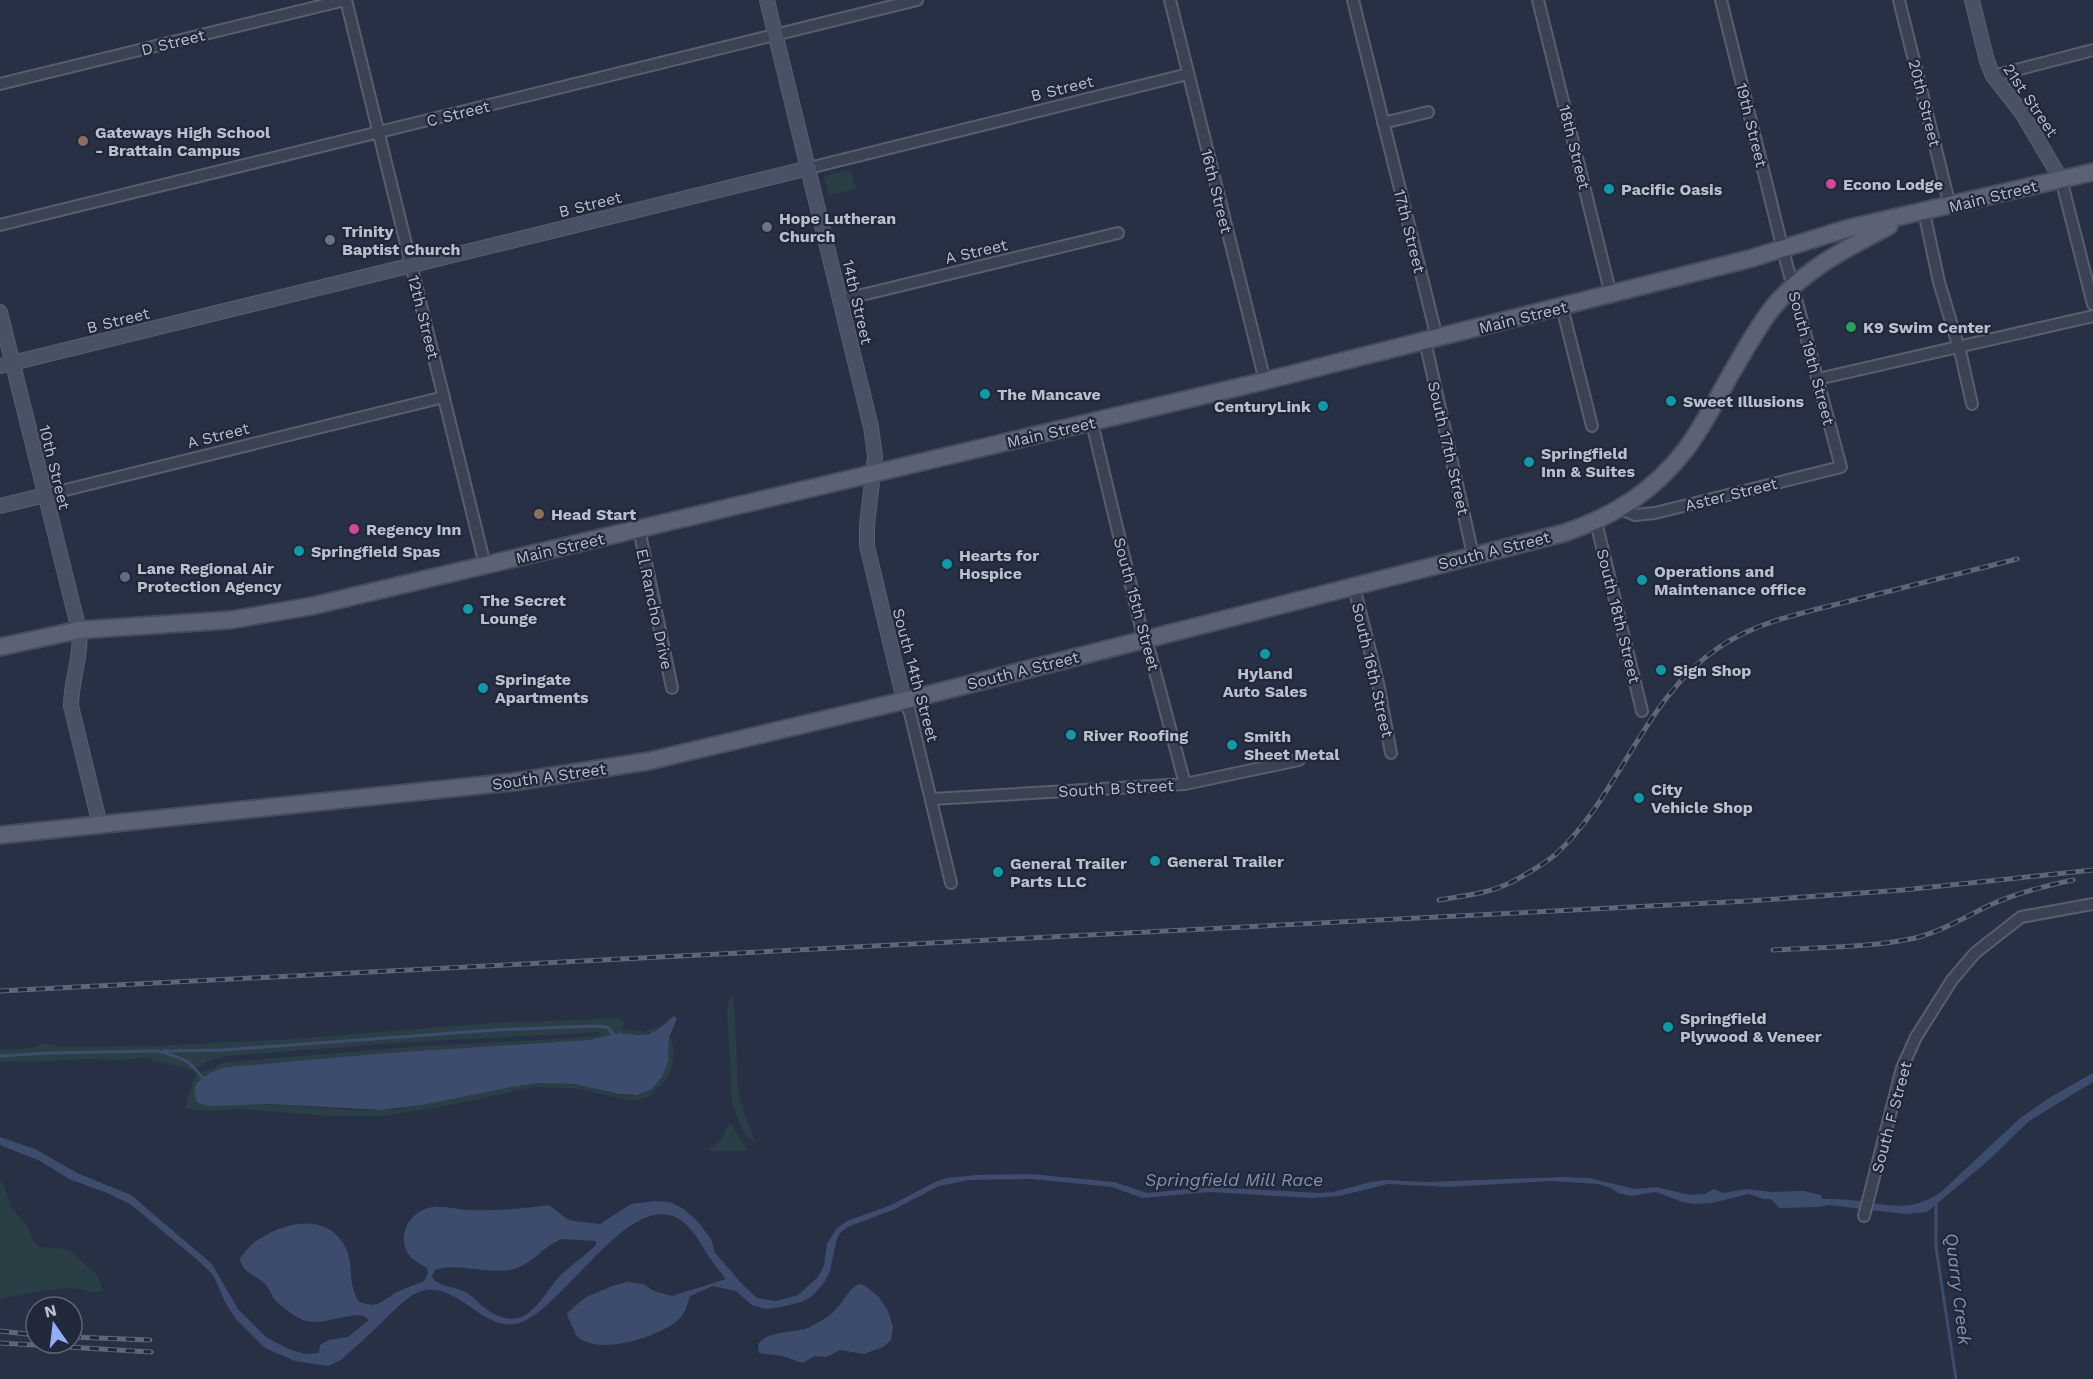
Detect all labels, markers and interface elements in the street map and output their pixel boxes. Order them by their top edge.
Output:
street label: D Street [139,25,207,60]
street label: 20th Street [1904,57,1945,149]
street label: 21st Street [1999,60,2062,141]
street label: B Street [1029,71,1096,105]
street label: 19th Street [1732,81,1771,170]
street label: C Street [424,96,492,131]
street label: 18th Street [1555,103,1594,192]
place label: Gateways High School - Brattain Campus [95,123,271,160]
marker: Gateways High School - Brattain Campus [76,134,90,148]
street label: 16th Street [1197,147,1236,236]
place label: Econo Lodge [1843,175,1943,194]
street label: Main Street [1947,176,2040,217]
marker: Econo Lodge [1824,177,1838,191]
place label: Pacific Oasis [1621,180,1723,199]
marker: Pacific Oasis [1602,182,1616,196]
street label: B Street [557,187,624,221]
street label: 17th Street [1390,187,1429,275]
place label: Hope Lutheran Church [779,209,896,246]
marker: Hope Lutheran Church [760,220,774,234]
place label: Trinity Baptist Church [342,222,460,259]
marker: Trinity Baptist Church [323,233,337,247]
street label: A Street [943,235,1009,268]
street label: 14th Street [839,258,877,347]
street label: 12th Street [404,273,443,361]
street label: South 19th Street [1785,289,1839,427]
street label: Main Street [1477,297,1570,338]
street label: B Street [85,303,152,337]
place label: K9 Swim Center [1863,318,1991,337]
marker: K9 Swim Center [1844,320,1858,334]
street label: South 17th Street [1424,379,1473,517]
place label: The Mancave [997,385,1101,404]
marker: The Mancave [978,387,992,401]
place label: Sweet Illusions [1683,392,1805,411]
marker: Sweet Illusions [1664,394,1678,408]
place label: CenturyLink [1214,397,1311,416]
marker: CenturyLink [1316,399,1330,413]
street label: Main Street [1005,413,1098,452]
street label: A Street [185,419,252,452]
street label: 10th Street [35,423,74,512]
place label: Springfield Inn & Suites [1541,444,1635,481]
marker: Springfield Inn & Suites [1522,455,1536,469]
street label: Aster Street [1683,474,1780,515]
place label: Head Start [551,505,636,524]
marker: Head Start [532,507,546,521]
place label: Regency Inn [366,520,461,539]
marker: Regency Inn [347,522,361,536]
street label: South A Street [1436,527,1552,574]
street label: Main Street [514,529,607,568]
street label: South 15th Street [1110,535,1164,673]
place label: Springfield Spas [311,542,441,561]
marker: Springfield Spas [292,544,306,558]
place label: Hearts for Hospice [959,546,1039,583]
street label: El Rancho Drive [632,547,677,671]
street label: South 18th Street [1593,547,1644,686]
marker: Hearts for Hospice [940,557,954,571]
place label: Lane Regional Air Protection Agency [137,559,283,596]
place label: Operations and Maintenance office [1654,562,1806,599]
marker: Lane Regional Air Protection Agency [118,570,132,584]
marker: Operations and Maintenance office [1635,573,1649,587]
place label: The Secret Lounge [480,591,566,628]
street label: South 16th Street [1348,601,1397,740]
marker: The Secret Lounge [461,602,475,616]
street label: South 14th Street [889,606,943,744]
street label: South A Street [965,647,1081,694]
marker: Hyland Auto Sales [1258,647,1272,661]
place label: Sign Shop [1673,661,1751,680]
marker: Sign Shop [1654,663,1668,677]
place label: Hyland Auto Sales [1223,664,1308,701]
place label: Springate Apartments [495,670,589,707]
marker: Springate Apartments [476,681,490,695]
place label: River Roofing [1083,726,1188,745]
place label: Smith Sheet Metal [1244,727,1340,764]
marker: River Roofing [1064,728,1078,742]
marker: Smith Sheet Metal [1225,738,1239,752]
street label: South A Street [491,759,607,794]
street label: South B Street [1058,776,1175,801]
place label: City Vehicle Shop [1651,780,1753,817]
marker: City Vehicle Shop [1632,791,1646,805]
place label: General Trailer [1167,852,1284,871]
place label: General Trailer Parts LLC [1010,854,1127,891]
marker: General Trailer [1148,854,1162,868]
marker: General Trailer Parts LLC [991,865,1005,879]
place label: Springfield Plywood & Veneer [1680,1009,1822,1046]
marker: Springfield Plywood & Veneer [1661,1020,1675,1034]
street label: South F Street [1867,1059,1916,1175]
water label: Springfield Mill Race [1145,1169,1323,1190]
water label: Quarry Creek [1941,1232,1976,1347]
north arrow [24,1295,84,1355]
text: N [42,1300,59,1322]

